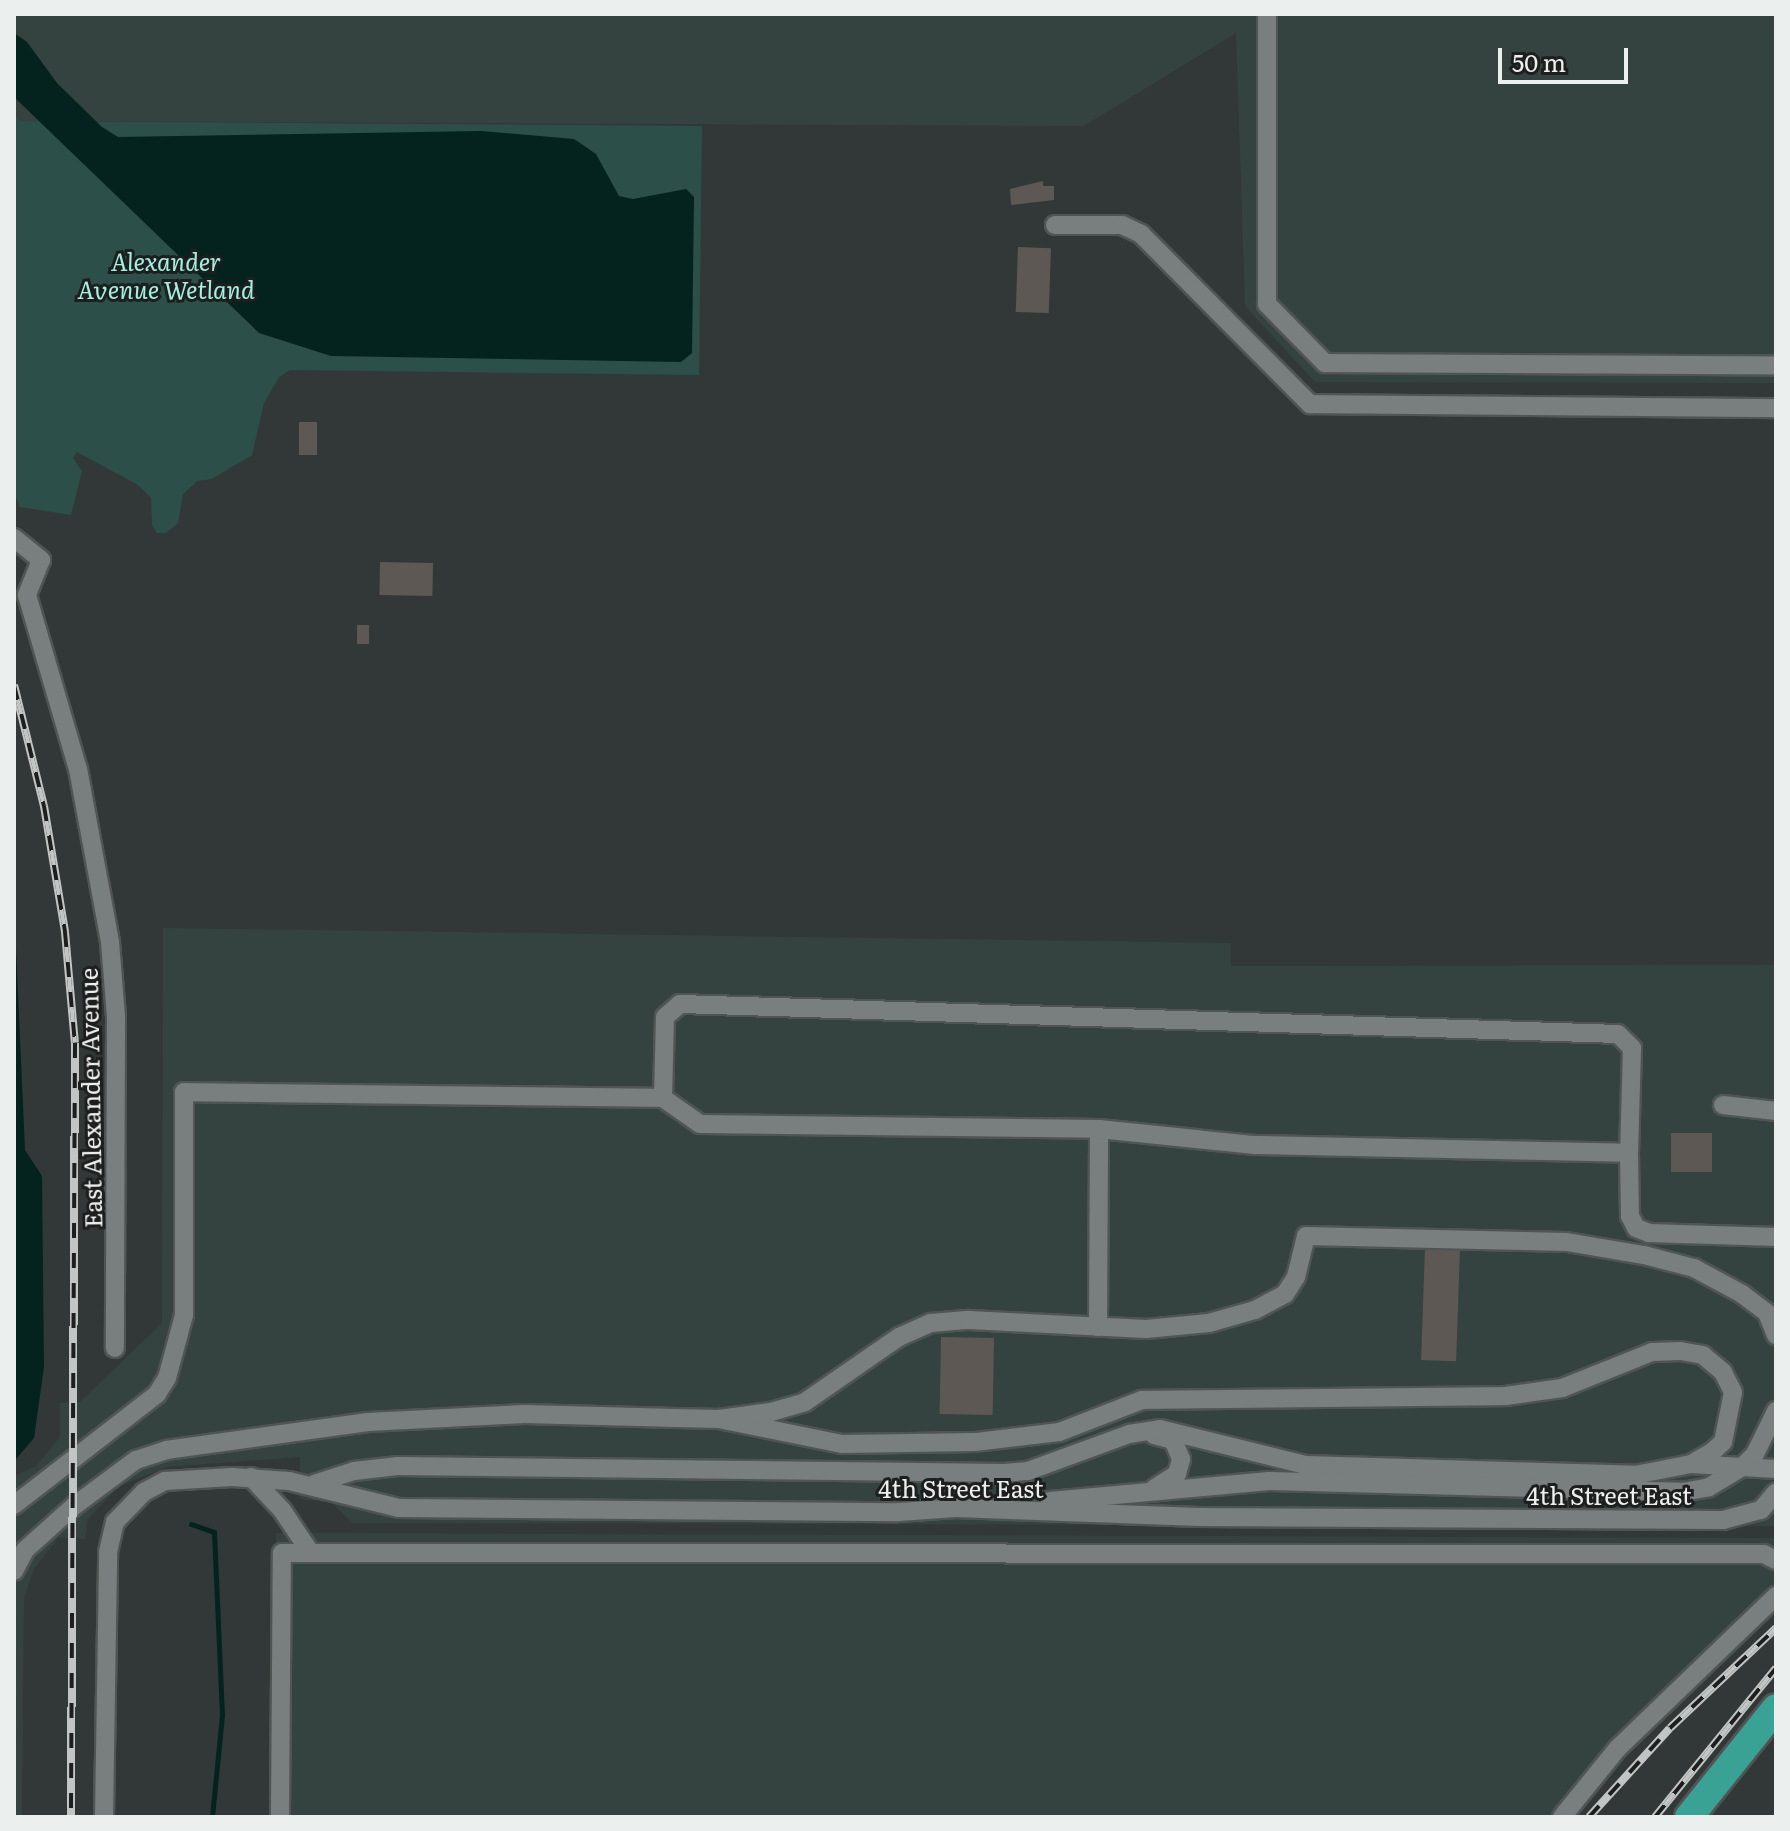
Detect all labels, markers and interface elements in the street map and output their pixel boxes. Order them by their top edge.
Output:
scale bar [1502,32,1632,82]
text: 50 m [1512,44,1566,79]
park label: Alexander Avenue Wetland [77,247,255,303]
street label: East Alexander Avenue [73,968,107,1228]
street label: 4th Street East [878,1474,1044,1502]
street label: 4th Street East [1526,1481,1692,1509]

